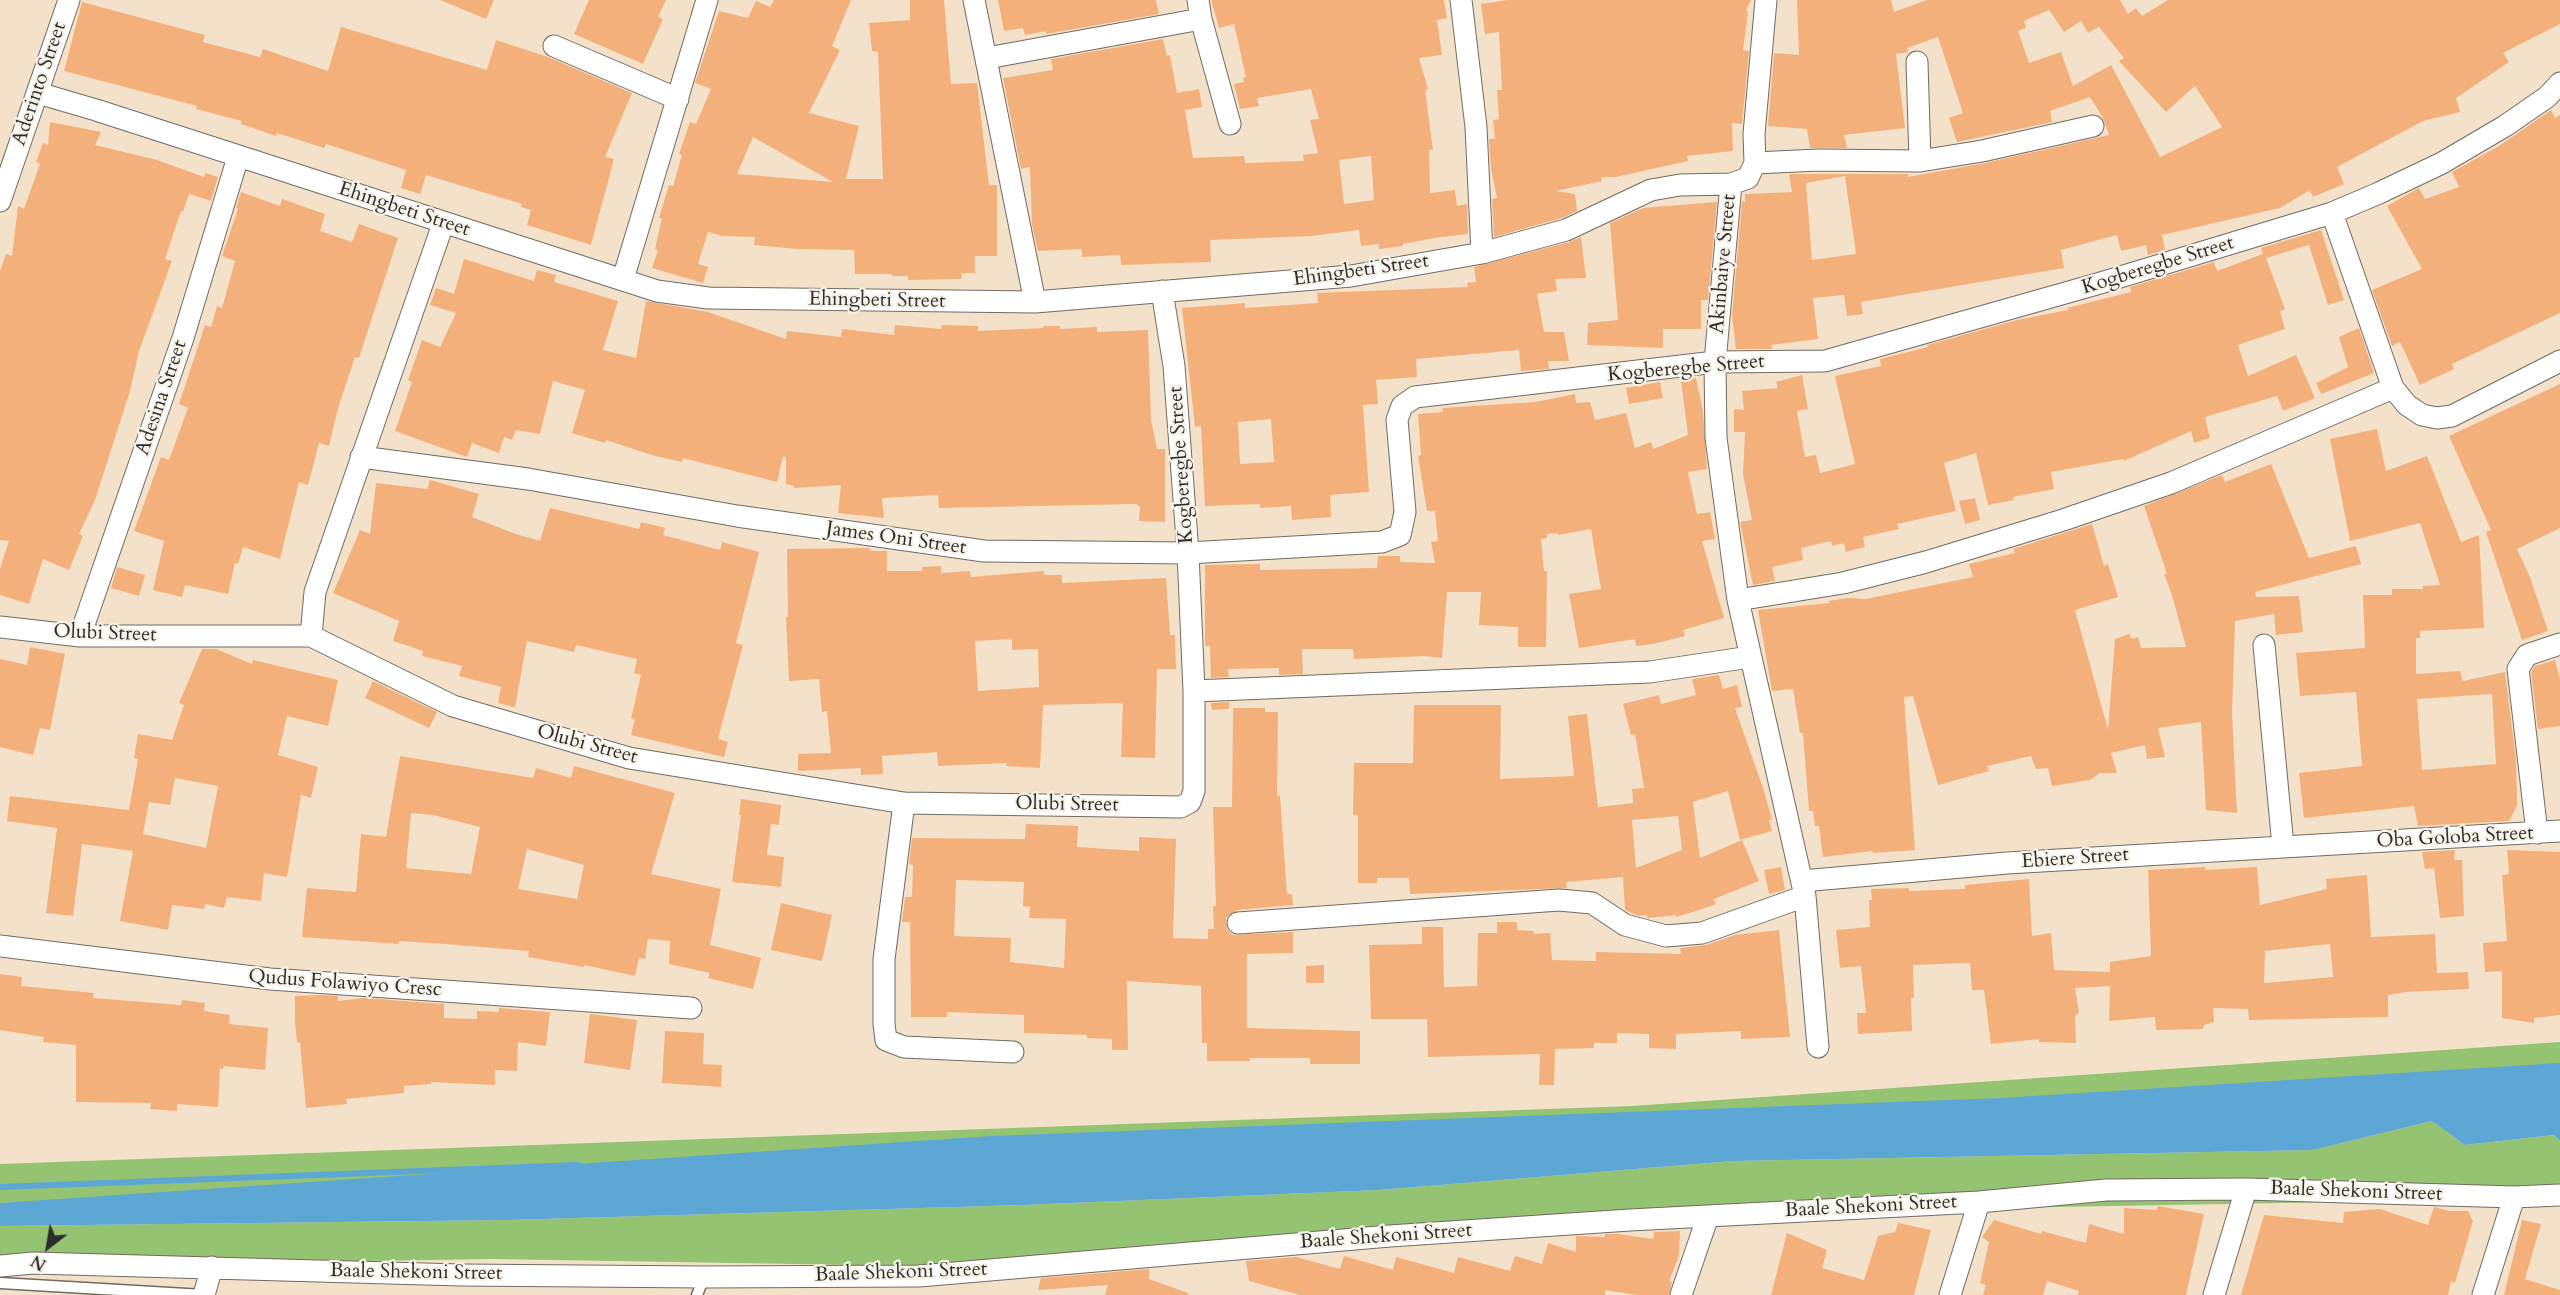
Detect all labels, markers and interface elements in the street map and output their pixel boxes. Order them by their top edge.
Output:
street label: Aderinto Street [8,19,72,149]
street label: Ehingbeti Street [335,177,473,243]
street label: Akinbaiye Street [1706,193,1742,335]
street label: Kogberegbe Street [2079,231,2237,301]
street label: Ehingbeti Street [1292,250,1430,292]
street label: Ehingbeti Street [808,288,946,314]
street label: Adesina Street [131,337,193,459]
street label: Kogberegbe Street [1606,350,1766,388]
street label: Kogberegbe Street [1165,386,1199,544]
street label: James Oni Street [824,517,968,561]
street label: Olubi Street [53,620,157,648]
street label: Olubi Street [534,720,640,770]
street label: Olubi Street [1015,792,1119,818]
street label: Oba Goloba Street [2376,822,2534,854]
street label: Ebiere Street [2020,843,2130,875]
street label: Qudus Folawiyo Cresc [248,965,442,1003]
street label: Baale Shekoni Street [2269,1177,2443,1207]
street label: Baale Shekoni Street [1784,1191,1958,1223]
north arrow [18,1217,78,1277]
street label: Baale Shekoni Street [1299,1219,1473,1255]
text: N [27,1249,50,1275]
street label: Baale Shekoni Street [814,1258,988,1288]
street label: Baale Shekoni Street [330,1259,502,1287]

